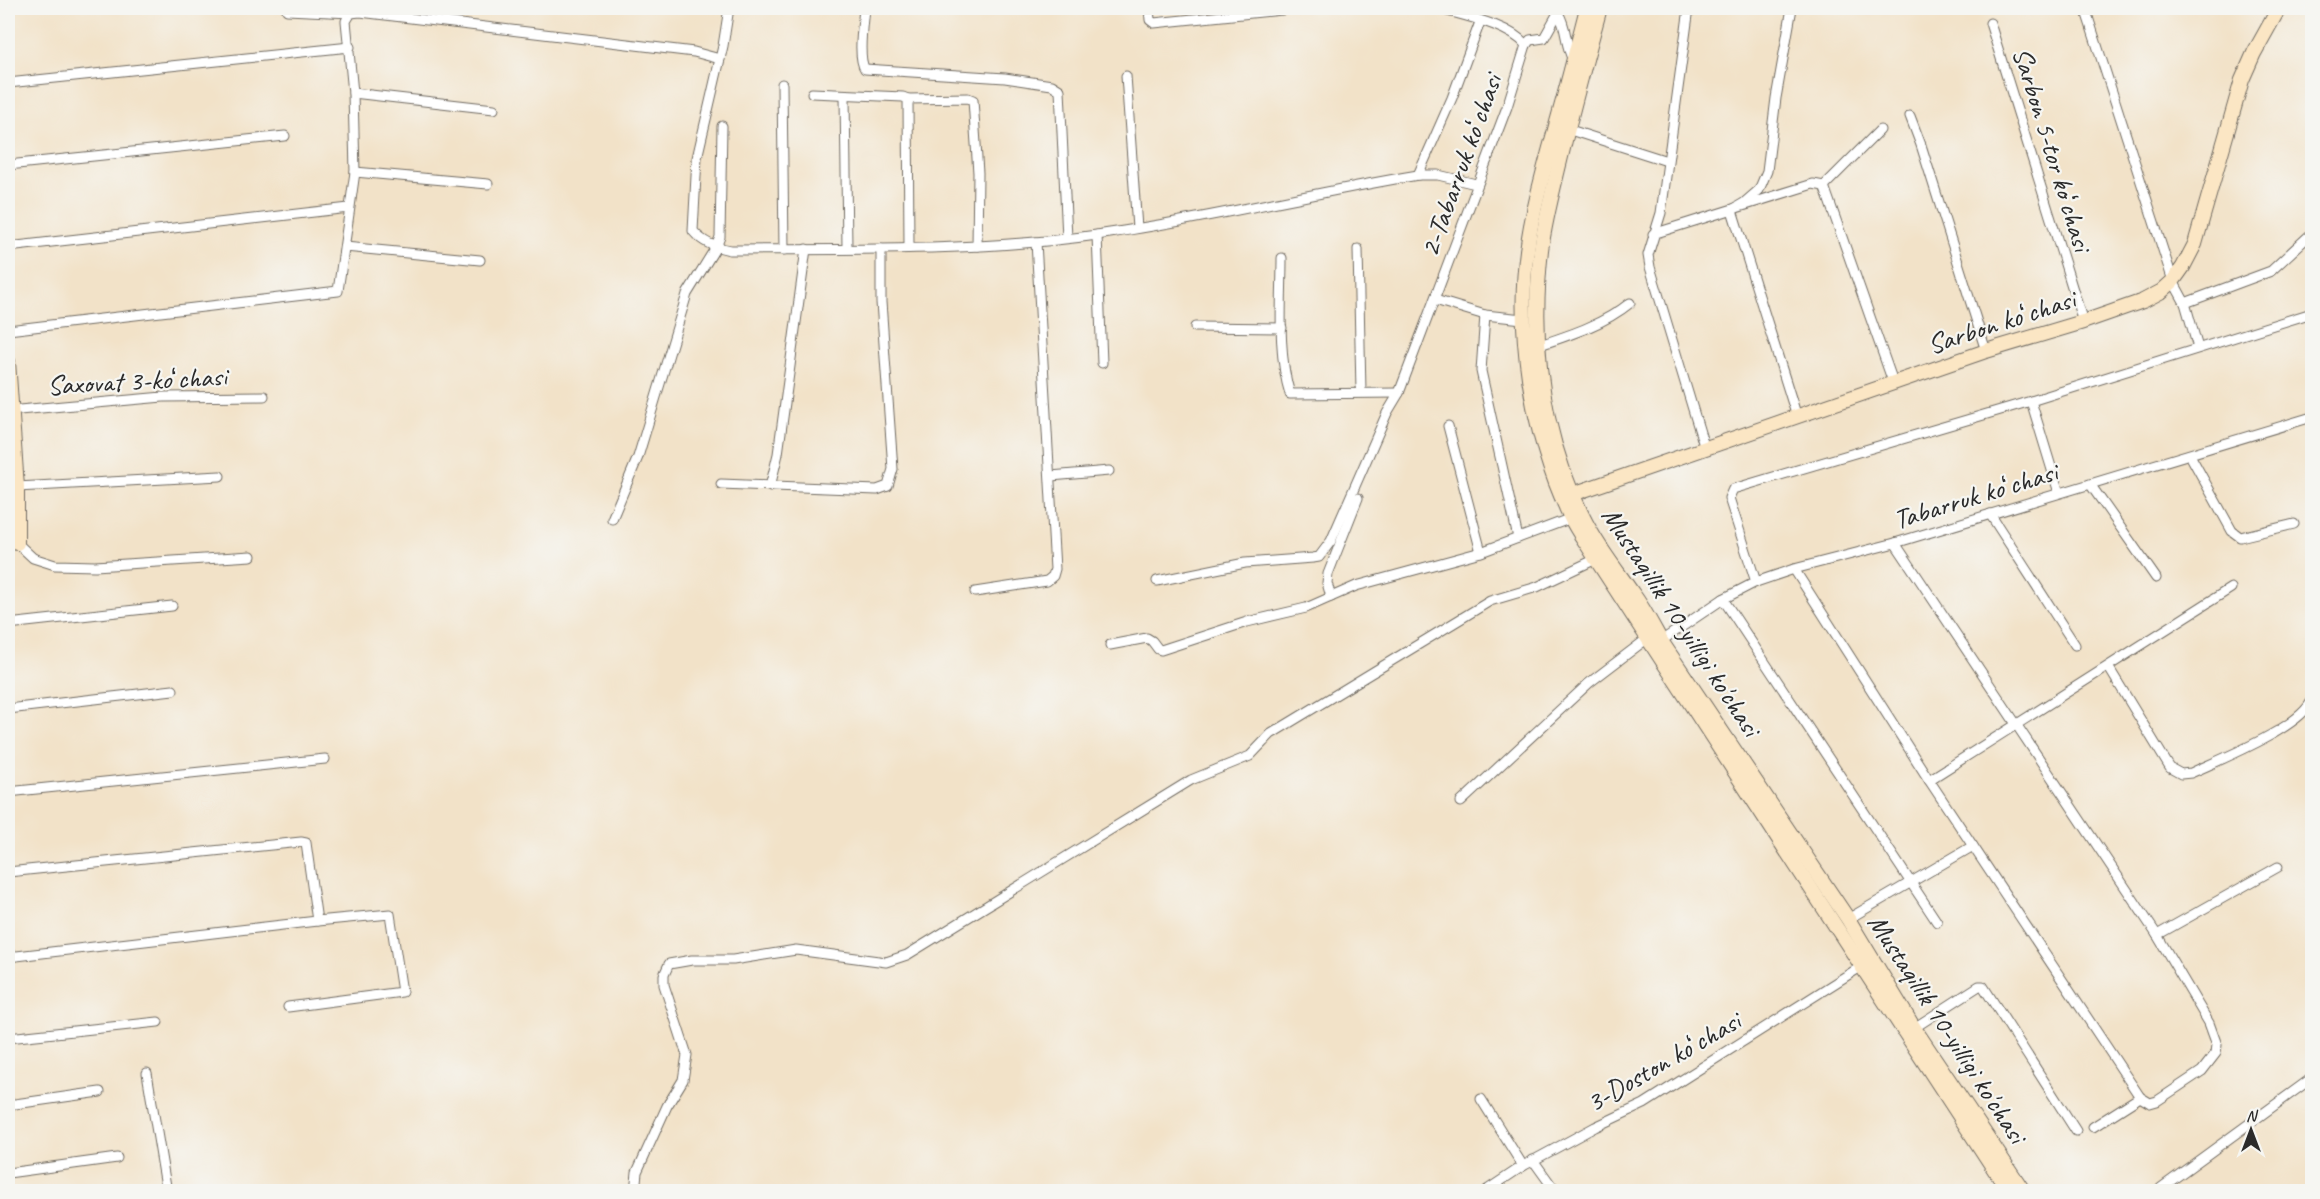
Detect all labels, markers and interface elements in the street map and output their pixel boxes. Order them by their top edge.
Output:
street label: Sarbon 5-tor koʻchasi [2005,43,2101,259]
street label: 2-Tabarruk koʻchasi [1411,66,1511,261]
street label: Sarbon koʻchasi [1923,280,2083,362]
street label: Saxovat 3-koʻchasi [46,358,231,403]
street label: Tabarruk koʻchasi [1889,453,2065,537]
street label: Mustaqillik 10-yilligi ko'chasi [1594,500,1771,746]
street label: Mustaqillik 10-yilligi ko'chasi [1860,907,2037,1153]
street label: 3-Doston koʻchasi [1580,1001,1750,1120]
north arrow [2221,1100,2281,1160]
text: N [2246,1106,2259,1126]

